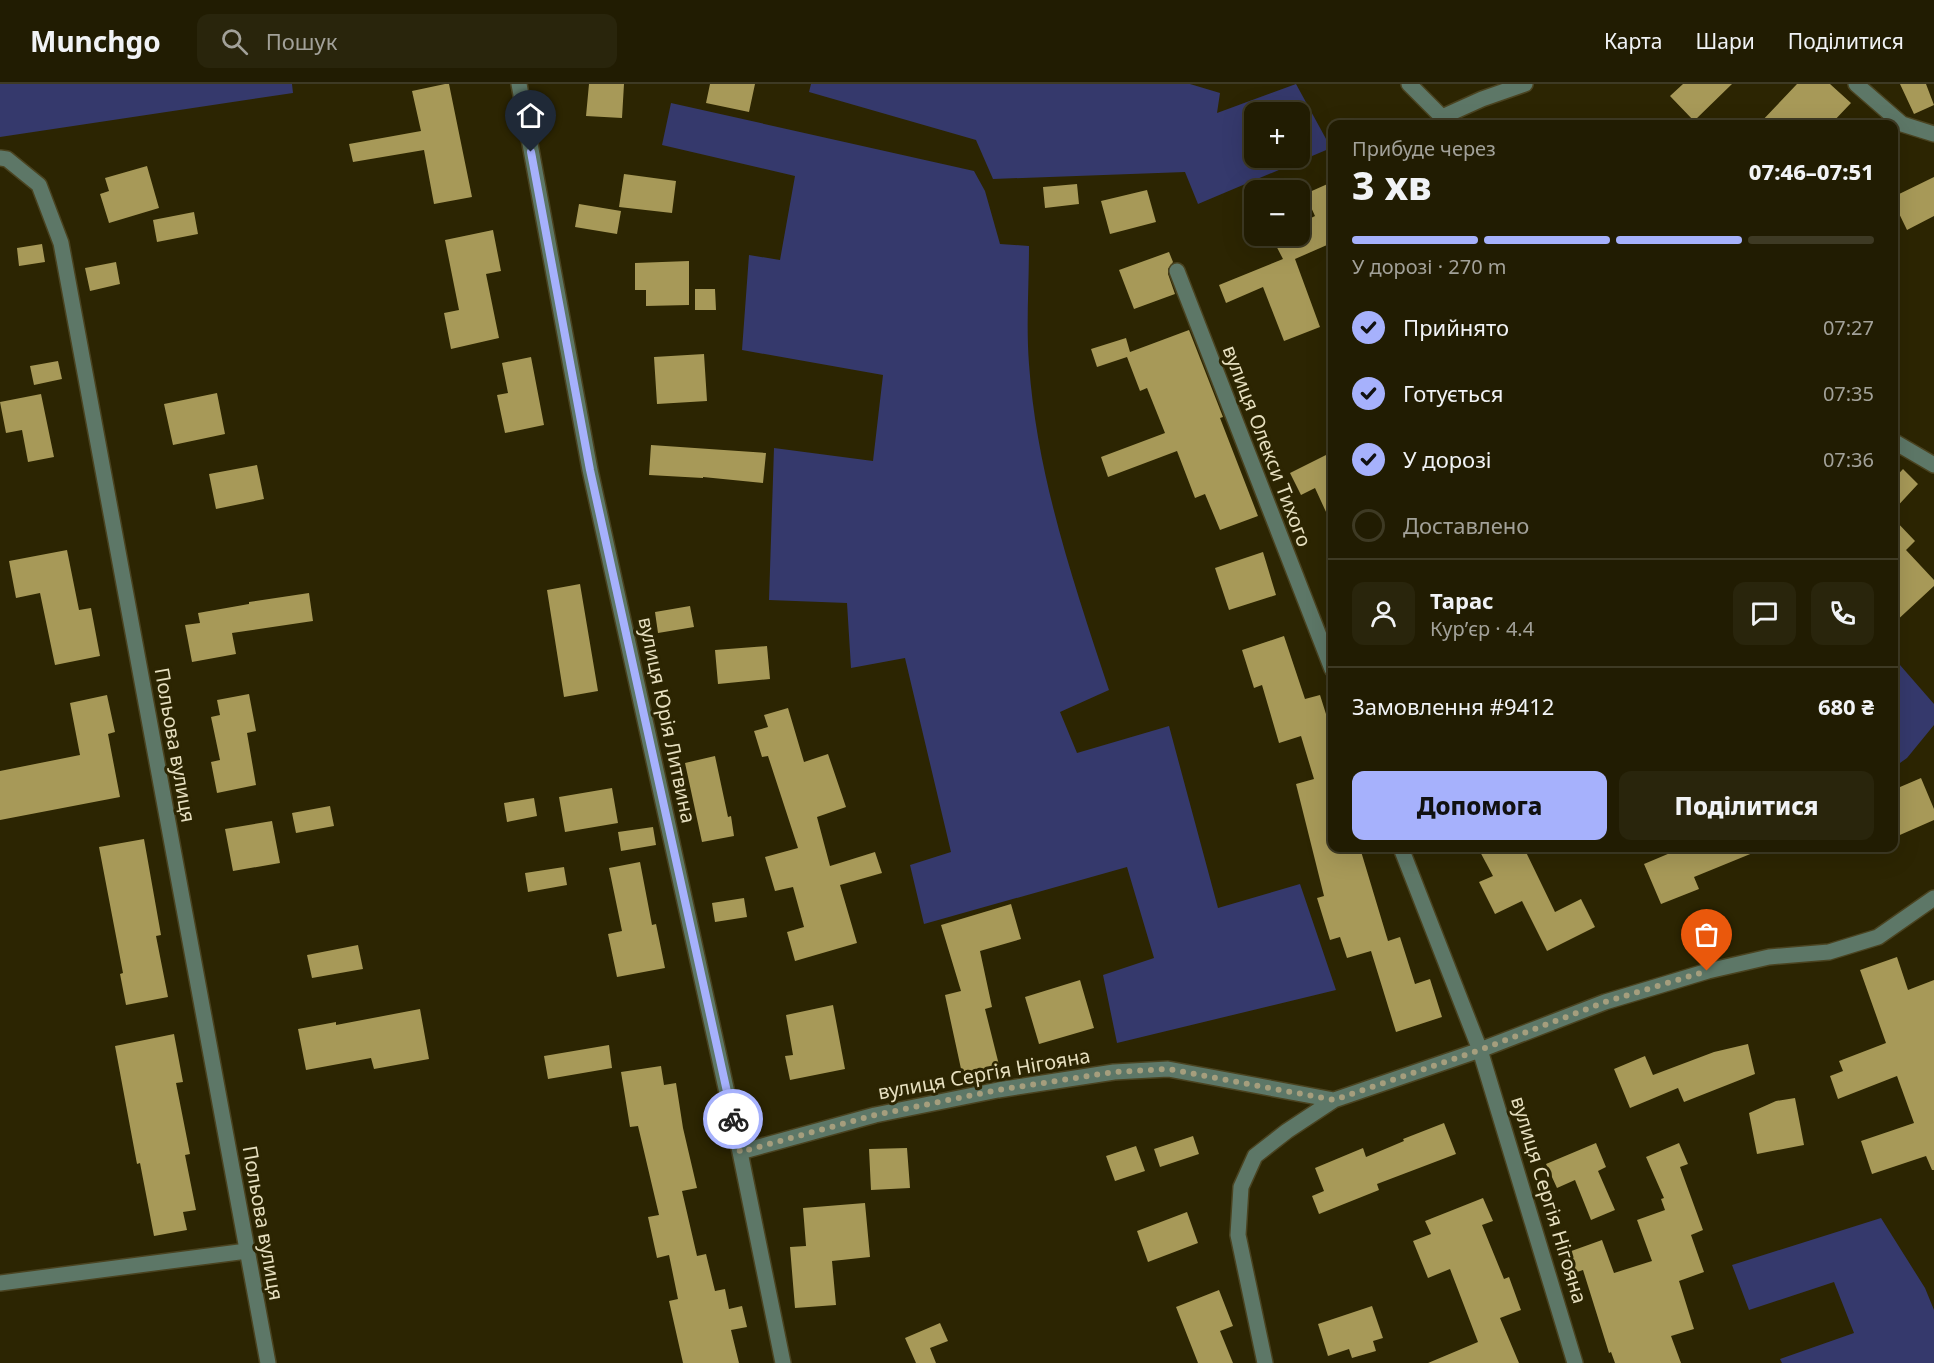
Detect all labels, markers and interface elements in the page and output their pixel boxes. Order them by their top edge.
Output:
search box [197,14,617,68]
text: Munchgo [30,22,161,60]
icon: search [218,25,251,58]
text: Пошук [266,26,337,56]
text: Карта [1604,27,1663,55]
text: Шари [1696,27,1755,55]
text: Поділитися [1788,27,1904,55]
pin [505,90,556,152]
icon: home [514,99,547,132]
map controls [1244,102,1310,246]
button: + [1244,102,1310,168]
text: Прибуде через [1352,135,1496,162]
text: 07:46–07:51 [1749,156,1874,186]
text: 3 хв [1352,158,1432,211]
button: − [1244,180,1310,246]
text: У дорозі · 270 m [1352,253,1506,280]
icon: check [1352,311,1385,344]
text: Прийнято [1403,312,1509,342]
text: 07:27 [1823,314,1874,341]
street label: вулиця Олекси Тихого [1217,341,1318,551]
icon: check [1352,377,1385,410]
text: Готується [1403,378,1503,408]
text: 07:35 [1823,380,1874,407]
icon: check [1352,443,1385,476]
text: У дорозі [1403,444,1492,474]
text: 07:36 [1823,446,1874,473]
text: Доставлено [1403,510,1529,540]
button: person [1352,582,1415,645]
button: chat [1733,582,1796,645]
button: phone [1811,582,1874,645]
text: Тарас [1430,585,1494,615]
street label: вулиця Юрія Литвина [632,614,703,826]
text: Кур’єр · 4.4 [1430,615,1534,642]
street label: Польова вулиця [149,665,202,825]
text: Замовлення #9412 [1352,691,1554,721]
text: 680 ₴ [1818,691,1874,721]
button: Допомога [1352,771,1607,840]
button: Поділитися [1619,771,1874,840]
pin [1681,909,1732,971]
icon: bag [1690,918,1723,951]
street label: вулиця Сергія Нігояна [876,1042,1092,1105]
courier [703,1089,763,1149]
street label: вулиця Сергія Нігояна [1505,1093,1594,1307]
icon: bike [717,1103,750,1136]
street label: Польова вулиця [237,1143,290,1303]

